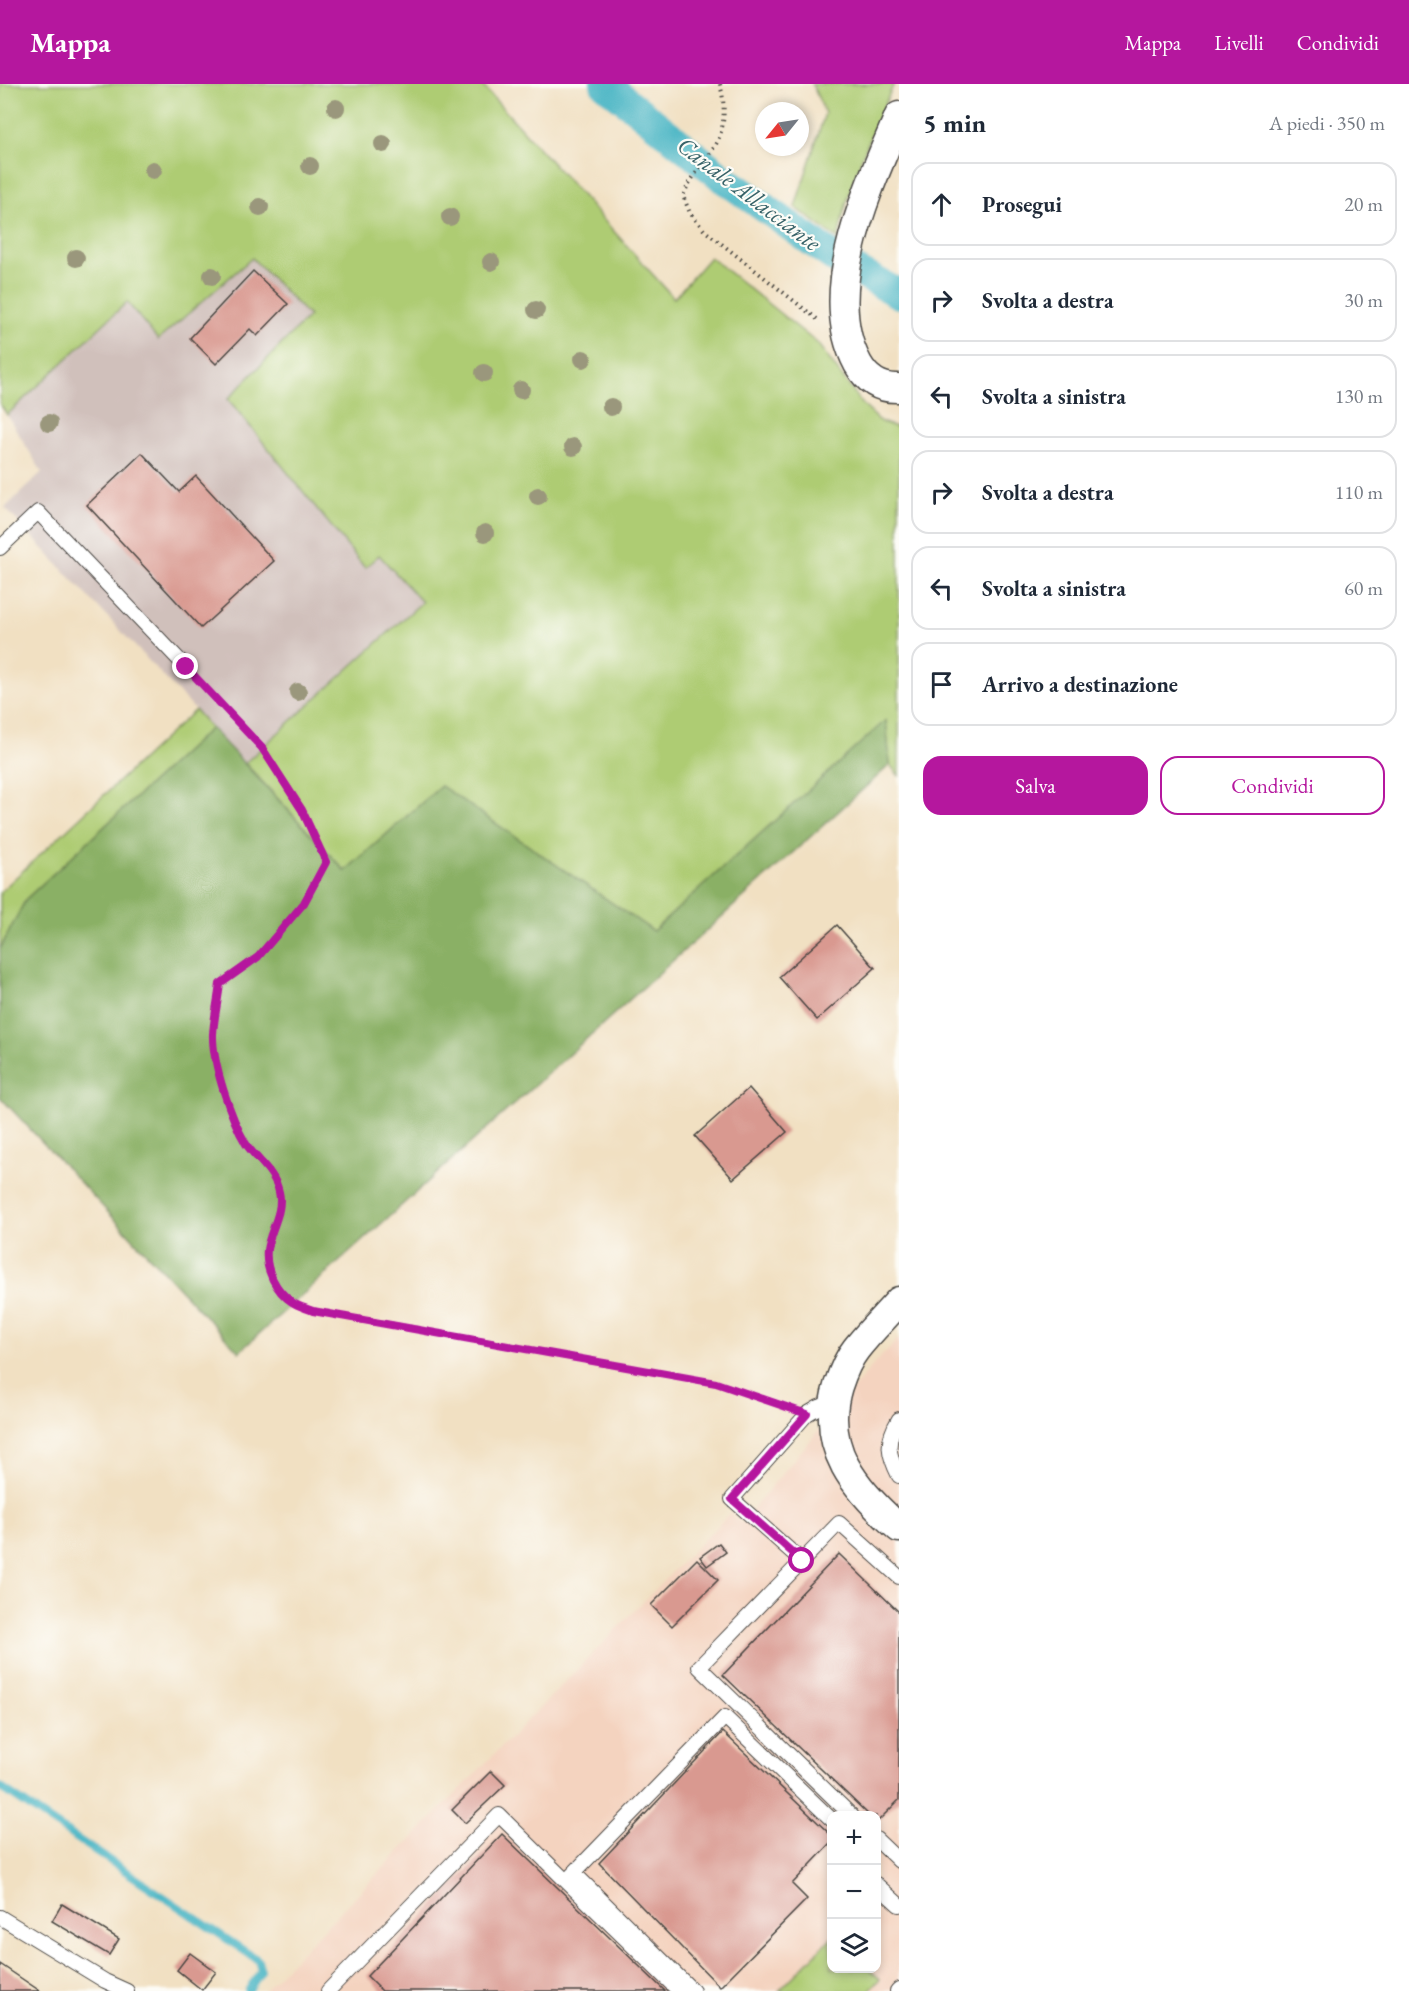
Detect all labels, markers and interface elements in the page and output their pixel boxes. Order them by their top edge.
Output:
text: Mappa [30,24,110,60]
text: Mappa [1125,29,1181,56]
text: Livelli [1214,29,1264,56]
text: Condividi [1297,29,1379,56]
north arrow [755,102,809,156]
text: 5 min [923,106,986,140]
text: A piedi · 350 m [1269,110,1385,136]
water label: Canale Allacciante [671,129,828,258]
icon: ahead [925,188,958,221]
text: Prosegui [982,190,1062,219]
text: 20 m [1344,191,1383,217]
icon: right [925,284,958,317]
text: Svolta a destra [982,286,1114,315]
text: 30 m [1344,287,1383,313]
icon: left [925,380,958,413]
text: Svolta a sinistra [982,382,1126,411]
text: 130 m [1335,383,1383,409]
icon: right [925,476,958,509]
text: Svolta a destra [982,478,1114,507]
text: 110 m [1335,479,1383,505]
icon: left [925,572,958,605]
text: Svolta a sinistra [982,574,1126,603]
text: 60 m [1344,575,1383,601]
route end [172,653,198,679]
icon: arrive [925,668,958,701]
text: Arrivo a destinazione [982,670,1178,699]
button: Salva [923,756,1148,815]
button: Condividi [1160,756,1385,815]
route start [788,1547,814,1573]
map controls [827,1811,881,1973]
button: + [827,1811,881,1865]
button: − [827,1865,881,1919]
button: layers [827,1919,881,1973]

